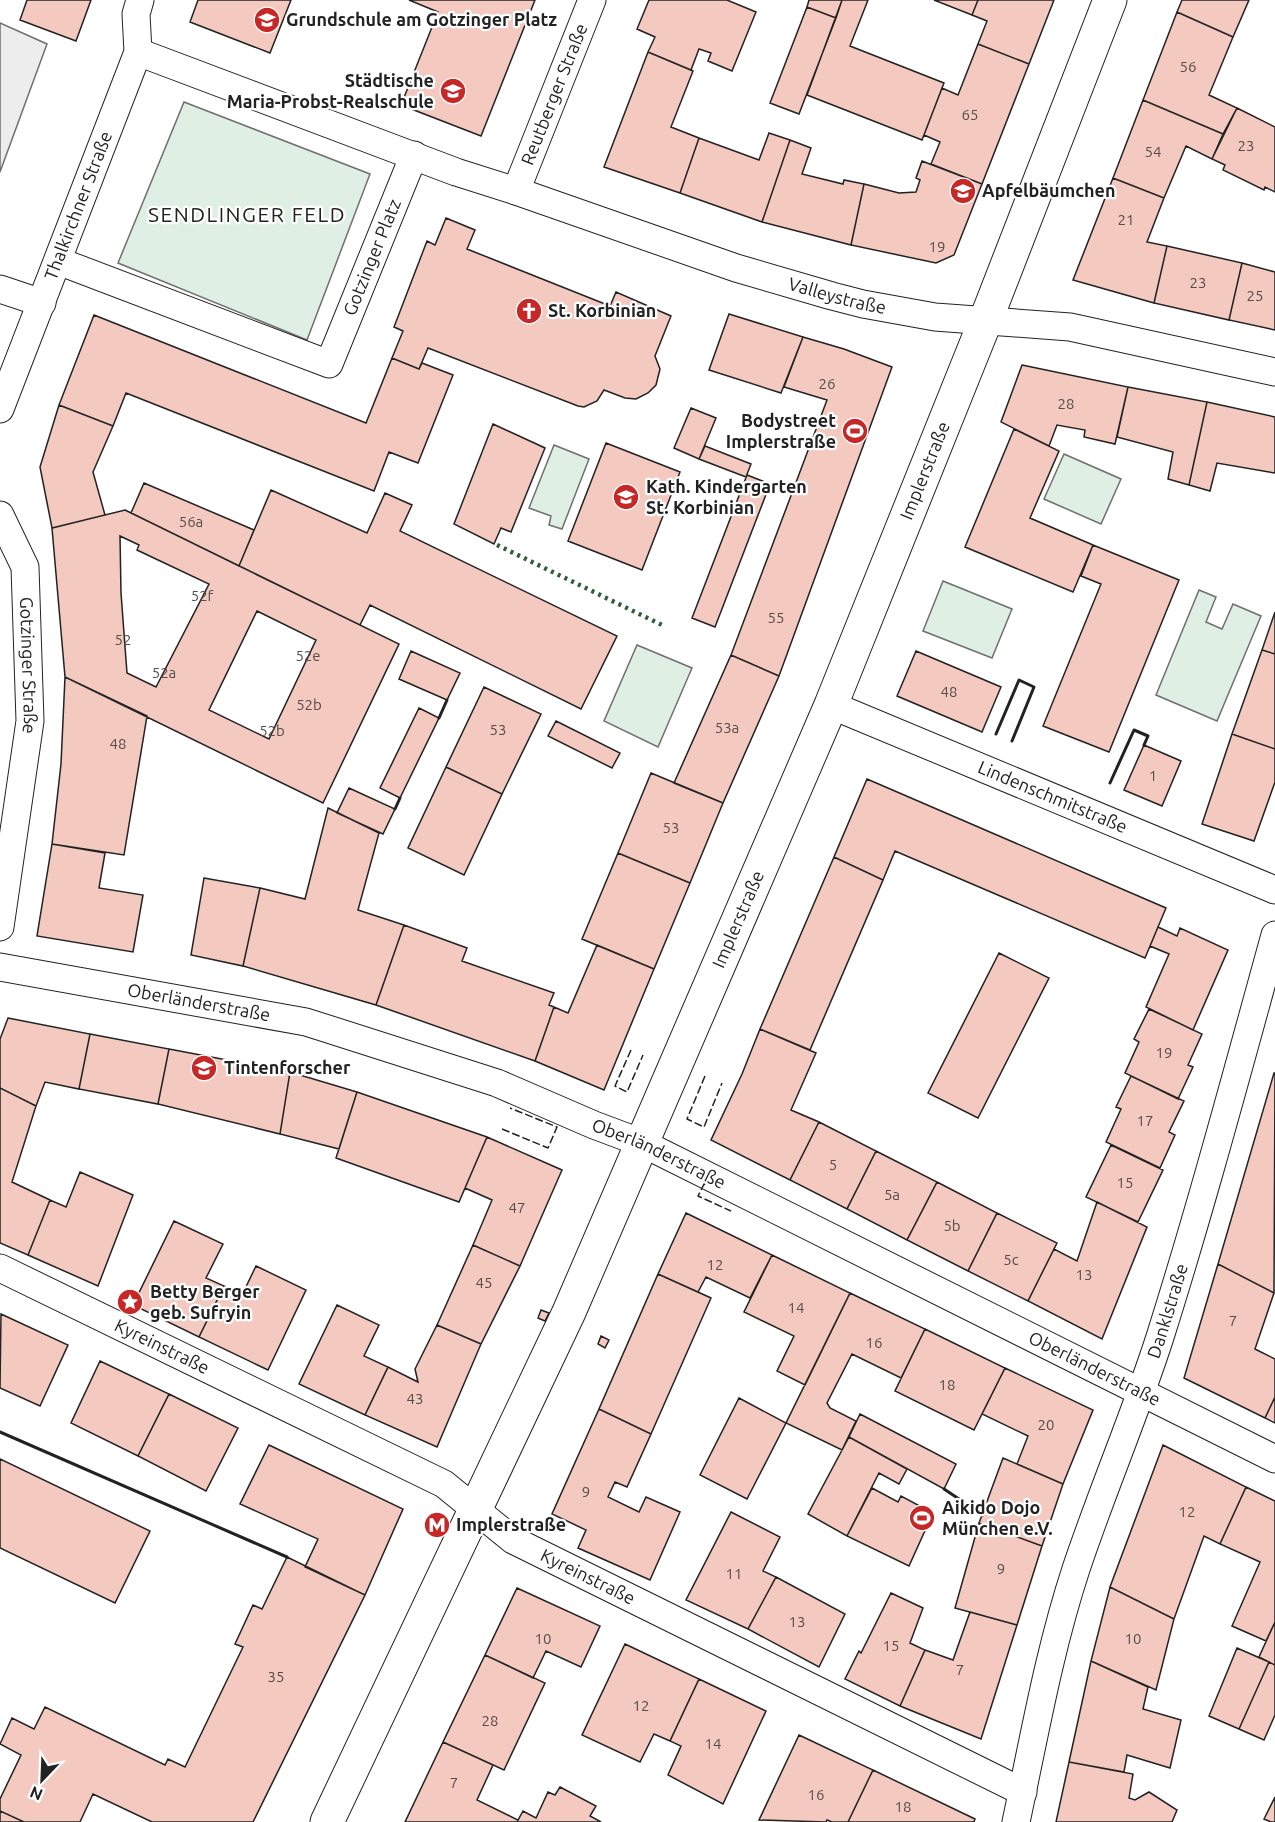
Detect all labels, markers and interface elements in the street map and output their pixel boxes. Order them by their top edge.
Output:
school or university icon: Grundschule am Gotzinger Platz [252,5,282,35]
place label: Grundschule am Gotzinger Platz [286,9,557,29]
street label: Reutberger Straße [516,20,591,168]
house number: 56 [1180,58,1196,75]
place label: Städtische Maria-Probst-Realschule [227,70,434,111]
school or university icon: Städtische Maria-Probst-Realschule [438,76,468,106]
house number: 65 [962,106,978,123]
street label: Thalkirchner Straße [40,128,115,282]
house number: 23 [1238,137,1254,154]
house number: 54 [1145,143,1161,160]
school or university icon: Apfelbäumchen [948,176,978,206]
place label: Apfelbäumchen [982,180,1115,200]
street label: Gotzinger Platz [339,196,404,318]
district label: SENDLINGER FELD [148,202,346,226]
house number: 21 [1118,211,1134,228]
house number: 19 [929,238,945,255]
street label: Valleystraße [786,273,888,317]
house number: 23 [1190,274,1206,291]
house number: 25 [1247,287,1263,304]
church icon: St. Korbinian [514,296,544,326]
place label: St. Korbinian [548,300,656,320]
house number: 26 [819,375,835,392]
house number: 28 [1058,395,1074,412]
place label: Bodystreet Implerstraße [726,410,836,451]
sports icon: Bodystreet Implerstraße [840,416,870,446]
street label: Implerstraße [896,419,953,522]
place label: Kath. Kindergarten St. Korbinian [646,476,807,517]
school or university icon: Kath. Kindergarten St. Korbinian [611,482,641,512]
house number: 56a [179,513,203,530]
house number: 52f [191,587,214,604]
street label: Gotzinger Straße [17,596,41,735]
house number: 55 [768,609,784,626]
house number: 52 [115,631,131,648]
house number: 52e [295,647,321,664]
house number: 52a [152,664,176,681]
house number: 48 [941,683,957,700]
house number: 52b [296,696,322,713]
house number: 53a [715,719,739,736]
house number: 53 [490,721,506,738]
house number: 52b [259,722,285,739]
house number: 48 [110,735,126,752]
street label: Lindenschmitstraße [975,756,1131,836]
house number: 1 [1149,767,1157,784]
house number: 53 [663,819,679,836]
street label: Implerstraße [708,867,767,971]
street label: Oberländerstraße [126,979,272,1024]
house number: 19 [1156,1044,1172,1061]
school or university icon: Tintenforscher [189,1053,219,1083]
place label: Tintenforscher [224,1057,351,1077]
house number: 17 [1137,1112,1153,1129]
street label: Oberländerstraße [590,1114,729,1192]
house number: 5 [829,1156,837,1173]
house number: 15 [1117,1174,1133,1191]
house number: 5a [884,1186,900,1203]
house number: 47 [509,1199,525,1216]
house number: 5b [943,1217,961,1234]
house number: 5c [1003,1251,1019,1268]
house number: 12 [707,1256,723,1273]
street label: Danklstraße [1143,1261,1191,1361]
house number: 13 [1076,1266,1092,1283]
house number: 45 [476,1274,492,1291]
place label: Betty Berger geb. Sufryin [150,1281,260,1322]
place icon: Betty Berger geb. Sufryin [115,1287,145,1317]
house number: 14 [788,1299,804,1316]
house number: 7 [1229,1312,1237,1329]
street label: Kyreinstraße [112,1314,213,1377]
street label: Oberländerstraße [1026,1327,1164,1409]
house number: 16 [866,1334,882,1351]
house number: 18 [939,1376,955,1393]
house number: 43 [407,1390,423,1407]
house number: 20 [1038,1416,1054,1433]
house number: 9 [582,1483,590,1500]
place label: Aikido Dojo München e.V. [942,1497,1053,1538]
sports icon: Aikido Dojo München e.V. [907,1503,937,1533]
house number: 12 [1179,1503,1195,1520]
metro station icon: Implerstraße [422,1510,452,1540]
place label: Implerstraße [456,1514,566,1534]
street label: Kyreinstraße [538,1544,639,1608]
house number: 9 [997,1560,1005,1577]
house number: 11 [726,1565,742,1582]
house number: 13 [789,1613,805,1630]
house number: 10 [535,1630,551,1647]
house number: 10 [1125,1630,1141,1647]
house number: 15 [883,1637,899,1654]
house number: 7 [956,1661,964,1678]
house number: 35 [268,1668,284,1685]
house number: 12 [633,1697,649,1714]
house number: 28 [482,1712,498,1729]
house number: 14 [705,1735,721,1752]
north arrow [12,1750,72,1810]
house number: 7 [450,1774,458,1791]
text: N [27,1783,45,1804]
house number: 16 [808,1786,824,1803]
house number: 18 [895,1798,911,1815]

